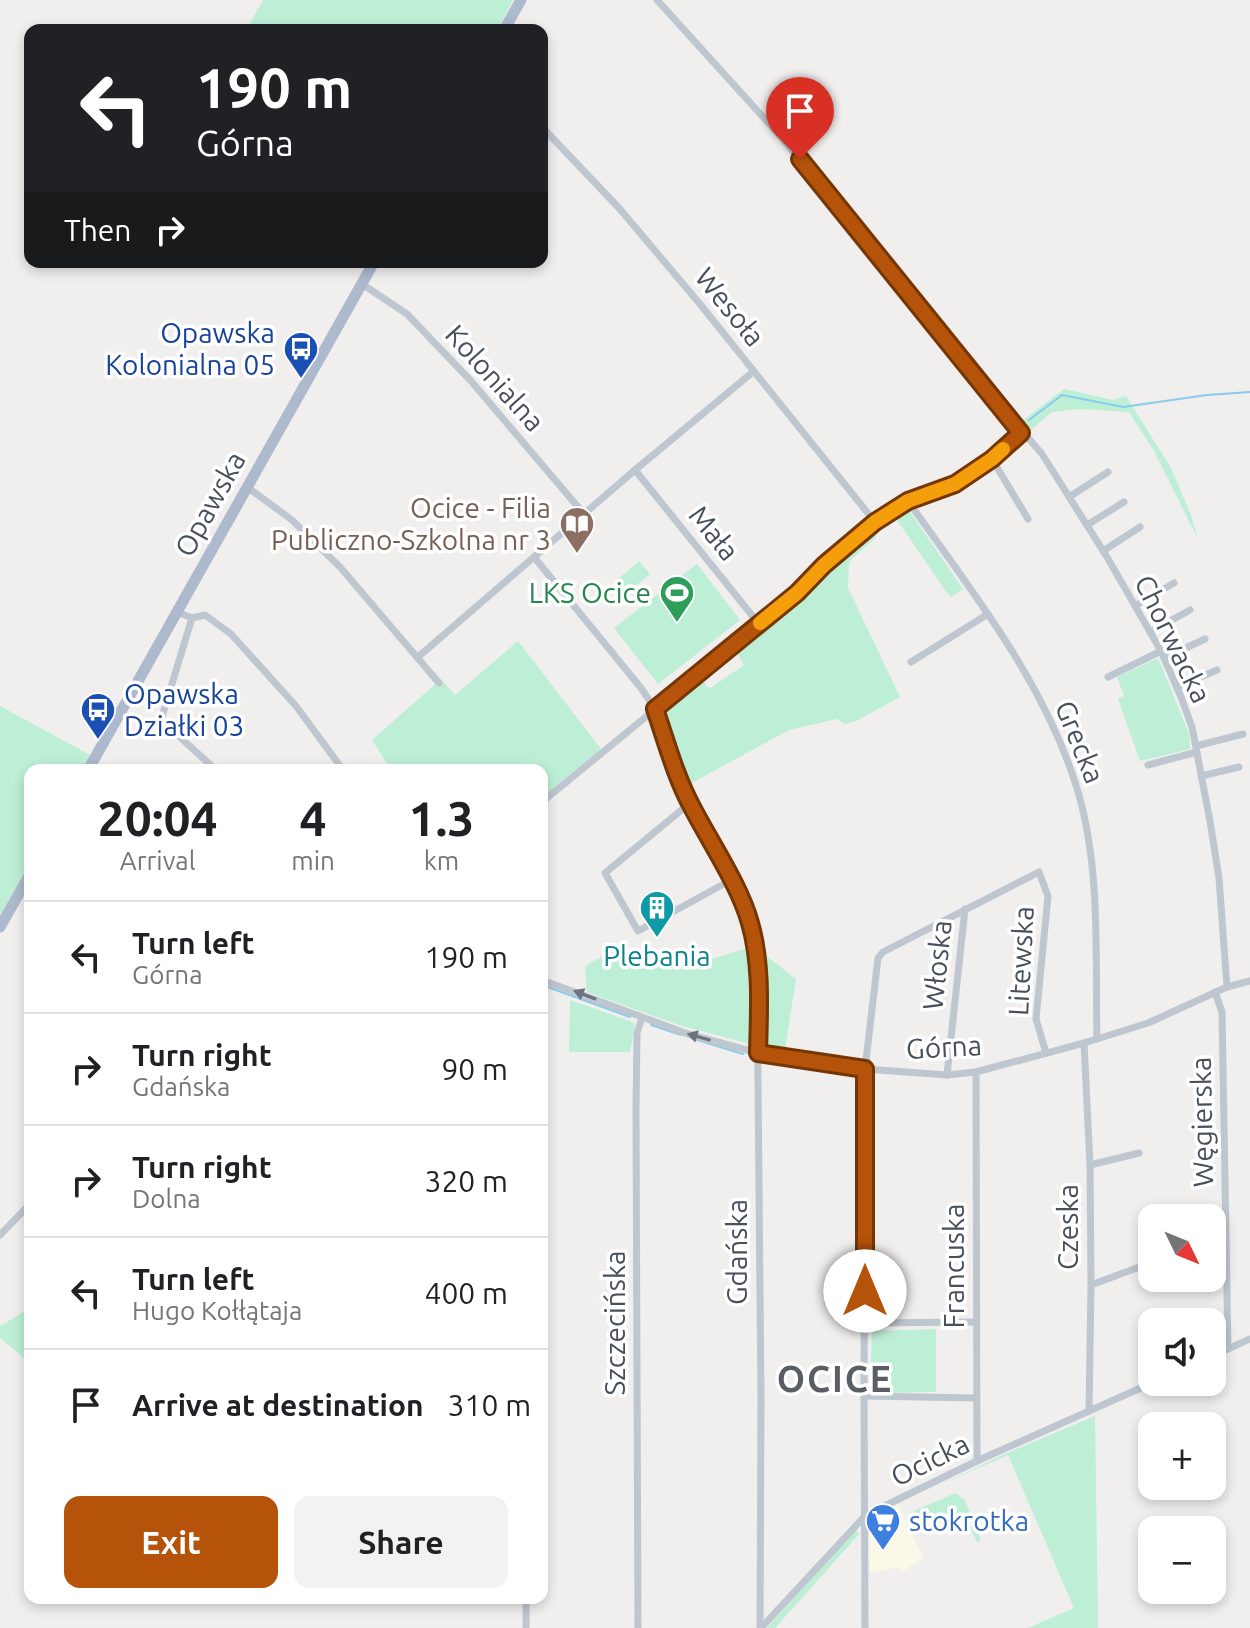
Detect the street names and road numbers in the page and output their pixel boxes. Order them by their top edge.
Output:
street label: Wesoła [690,261,771,352]
street label: Kolonialna [440,318,551,437]
street label: Opawska [168,446,251,562]
street label: Mała [683,499,746,566]
street label: Chorwacka [1129,570,1218,708]
street label: Grecka [1050,696,1111,788]
street label: Litewska [1002,905,1039,1017]
street label: Włoska [916,918,957,1012]
street label: Górna [905,1029,983,1064]
street label: Węgierska [1185,1056,1218,1188]
street label: Czeska [1052,1184,1083,1270]
street label: Gdańska [721,1199,752,1305]
street label: Francuska [938,1204,969,1328]
street label: Szczecińska [599,1251,630,1395]
street label: Ocicka [886,1427,974,1492]

